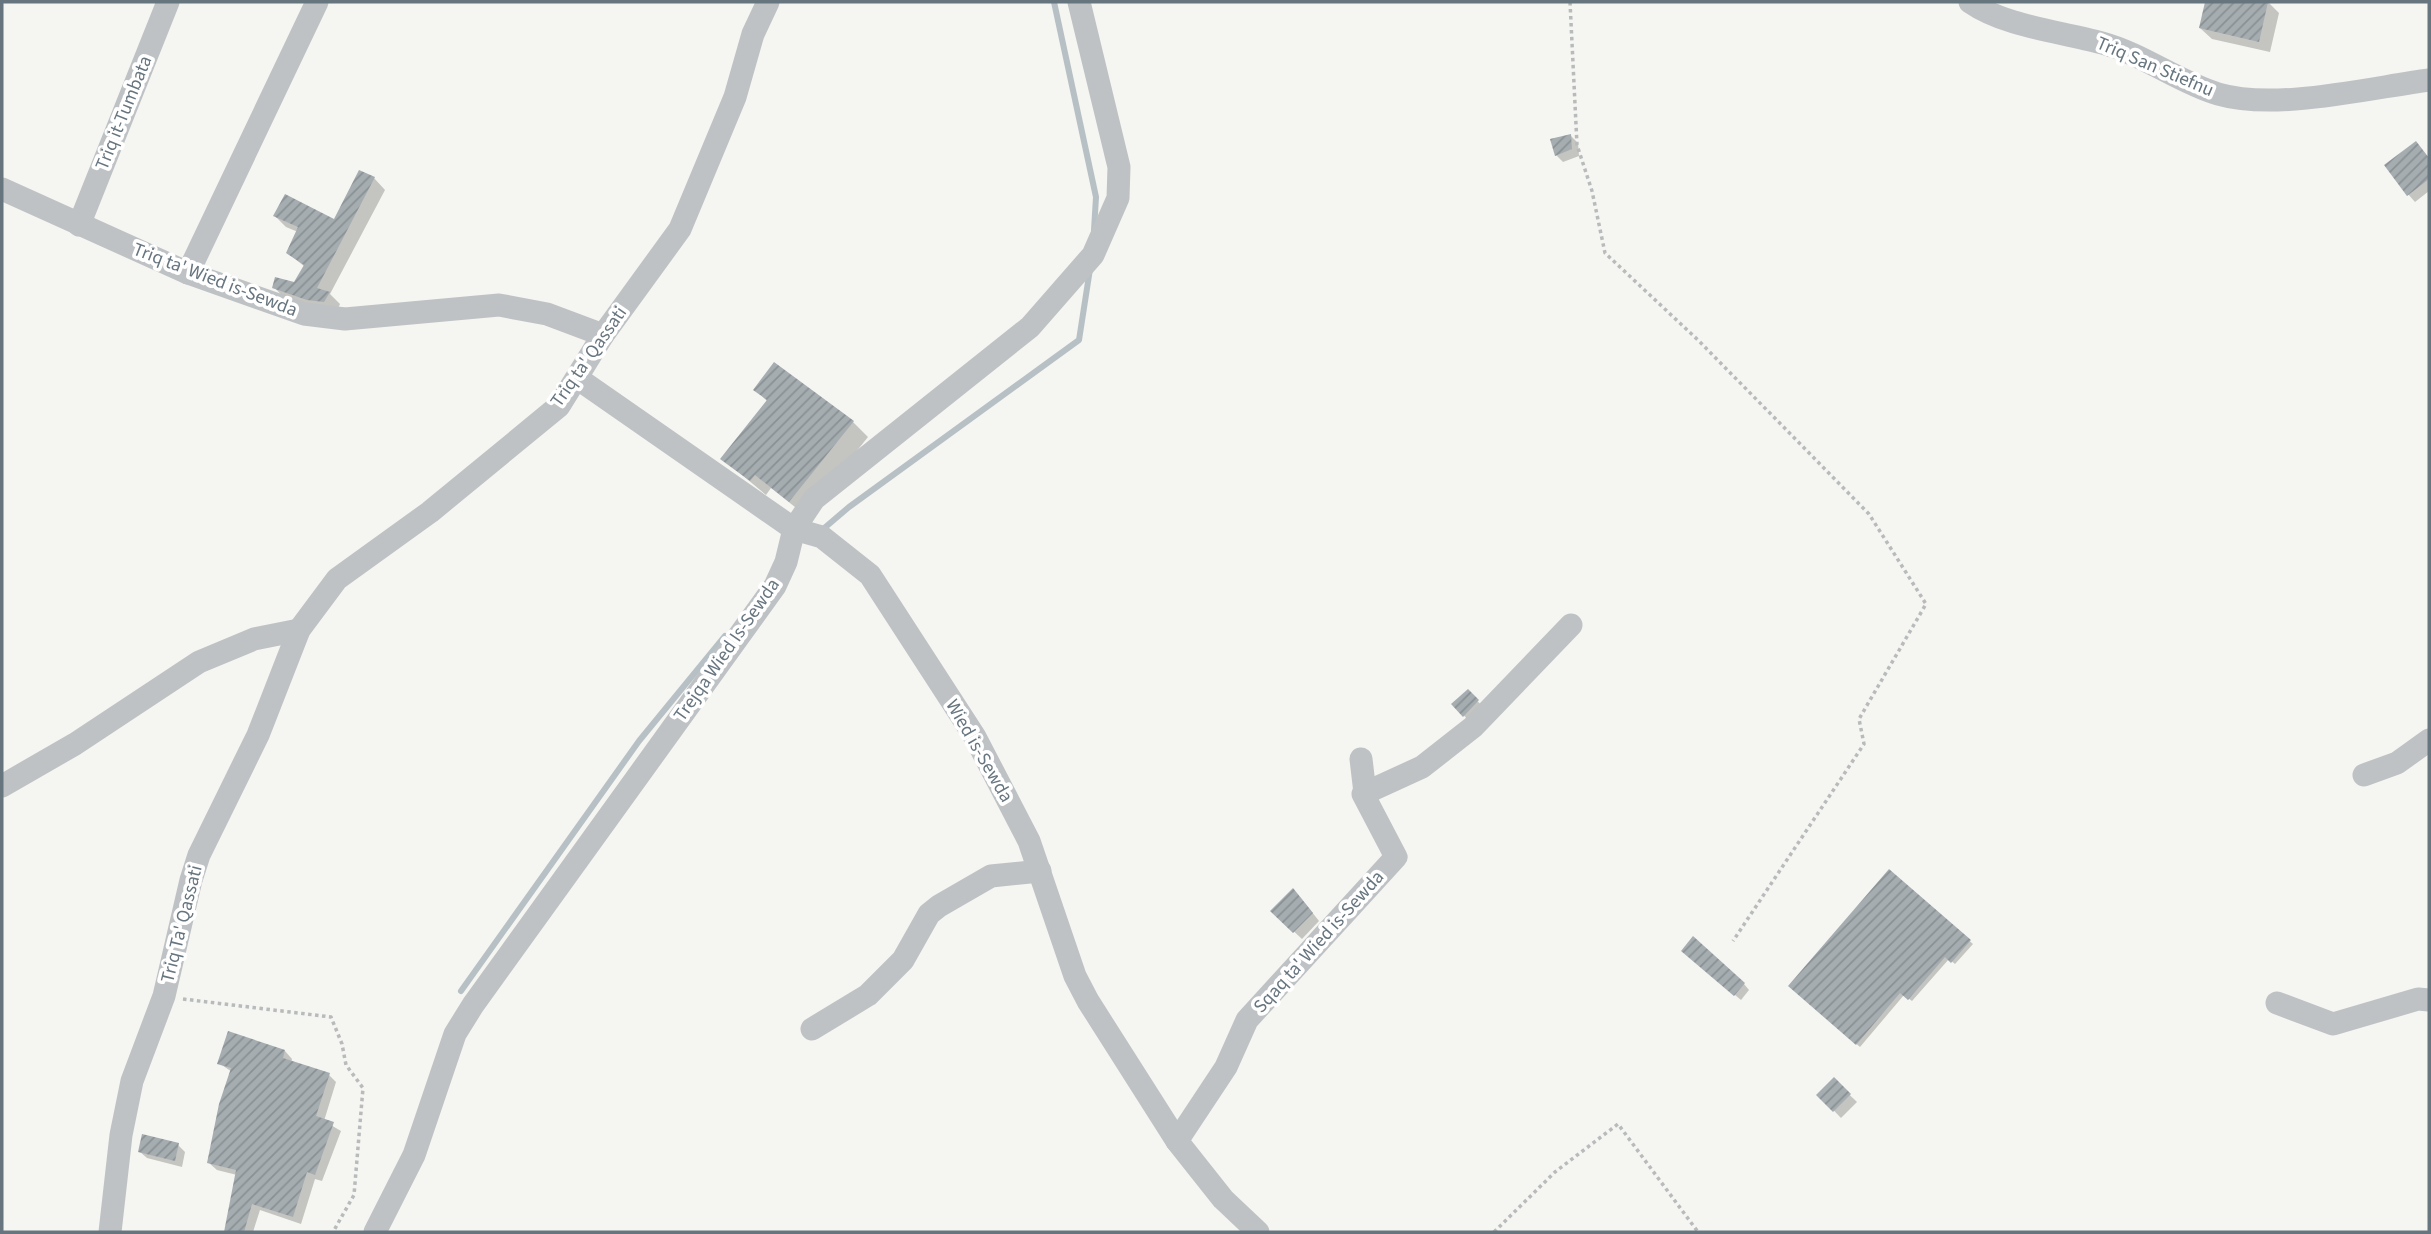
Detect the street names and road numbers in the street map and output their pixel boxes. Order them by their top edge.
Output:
street label: Triq San Stiefnu [2092,30,2218,104]
street label: Triq it-Tumbata [89,52,159,174]
street label: Triq ta' Wied is-Sewda [129,236,301,324]
street label: Triq ta' Qassati [544,301,634,413]
street label: Trejqa Wied Is-Sewda [667,573,787,727]
street label: Wied is-Sewda [939,694,1019,808]
street label: Triq Ta' Qassati [154,862,210,986]
street label: Sqaq ta' Wied is-Sewda [1247,865,1391,1019]

